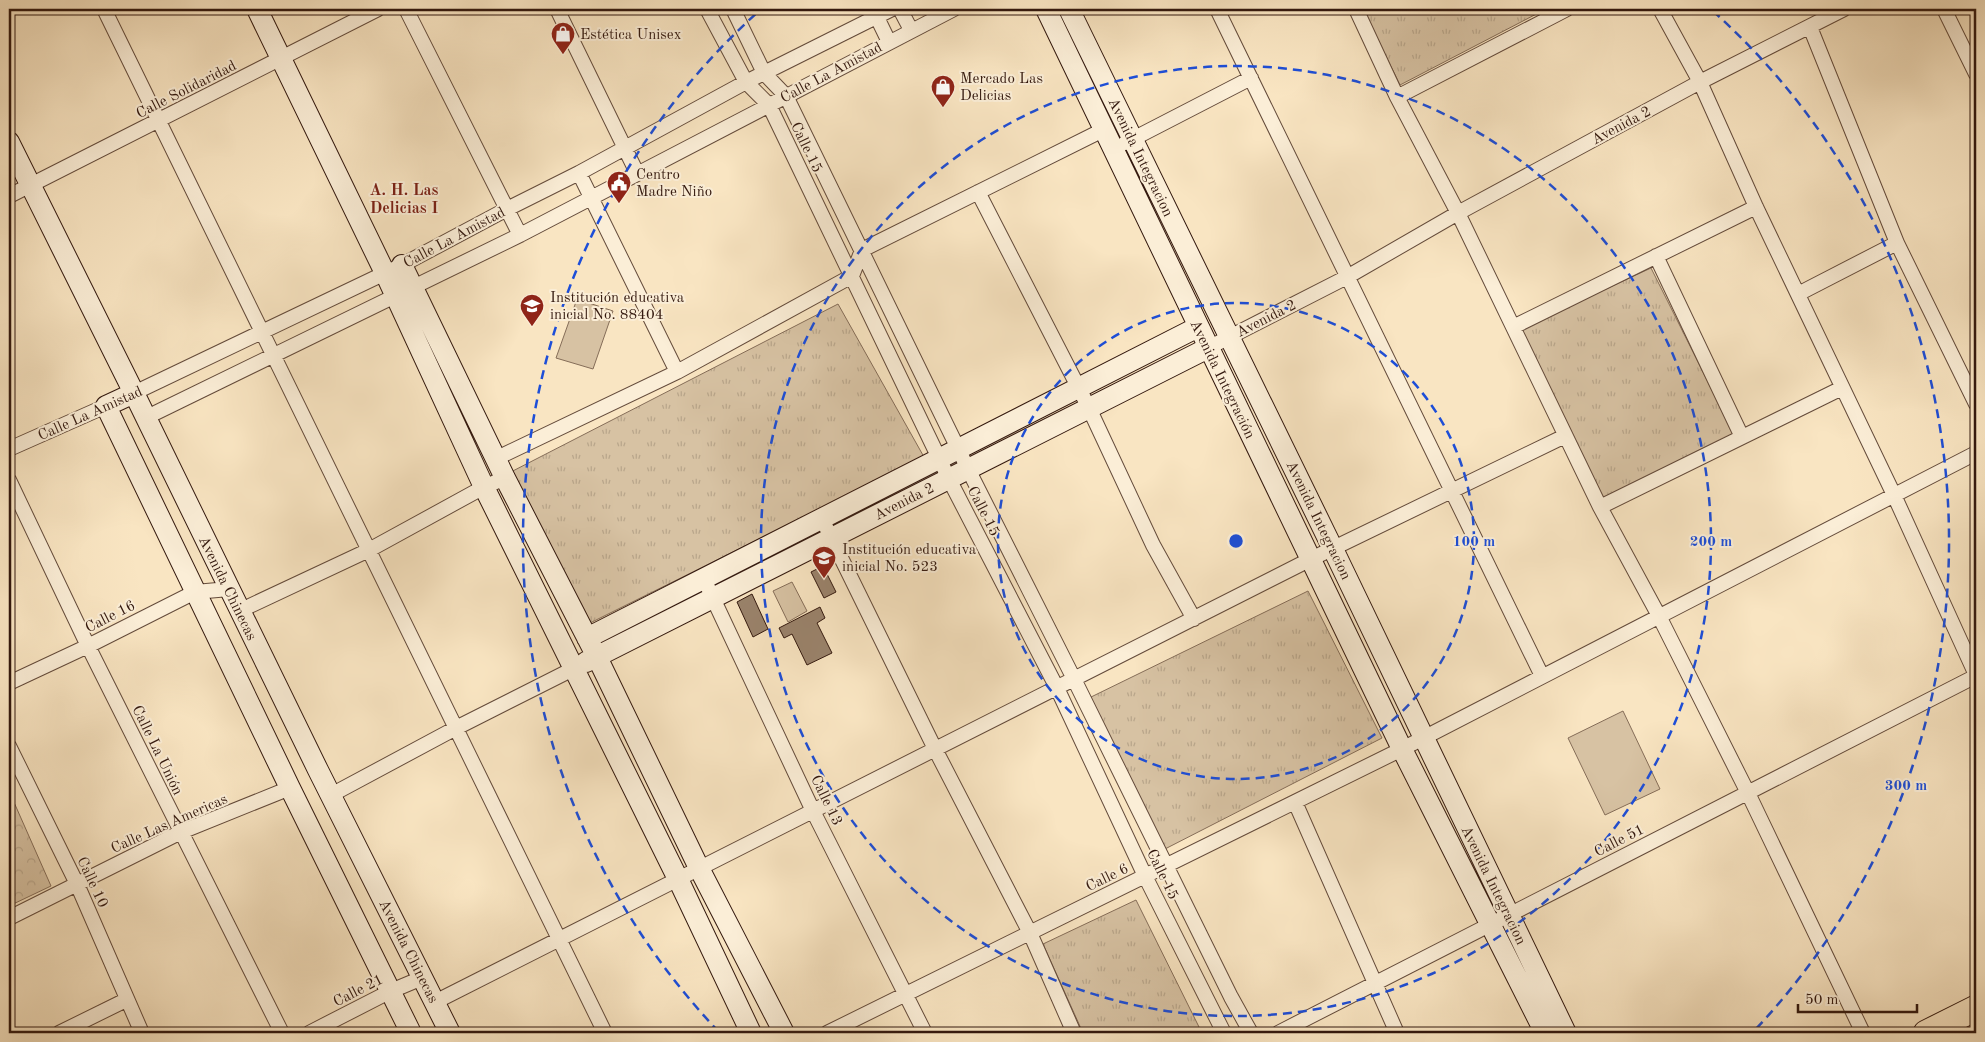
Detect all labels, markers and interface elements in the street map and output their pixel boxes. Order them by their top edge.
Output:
shop icon: Estética Unisex [550,21,576,55]
place label: Estética Unisex [580,28,682,43]
street label: Calle La Amistad [778,40,885,106]
street label: Calle Solidaridad [134,59,239,122]
place label: Mercado Las Delicias [960,72,1043,104]
shop icon: Mercado Las Delicias [930,74,956,108]
street label: Avenida Integracion [1104,96,1175,219]
street label: Avenida 2 [1590,104,1654,148]
street label: Calle 15 [787,120,824,175]
place label: Centro Madre Niño [636,168,712,200]
public building icon: Centro Madre Niño [606,170,632,204]
district label: A. H. Las Delicias I [370,183,439,217]
street label: Calle La Amistad [401,205,508,271]
place label: Institución educativa inicial No. 88404 [550,291,685,323]
school or university icon: Institución educativa inicial No. 88404 [519,293,545,327]
street label: Avenida 2 [1234,298,1299,341]
street label: Avenida Integración [1186,318,1257,441]
street label: Calle La Amistad [36,385,145,444]
street label: Avenida Integracion [1282,459,1353,582]
street label: Avenida 2 [872,481,937,524]
street label: Calle 15 [964,484,1002,539]
centre of rings [1227,532,1245,550]
street label: Avenida Chinecas [195,534,258,643]
text: 100 m [1453,535,1495,550]
text: 200 m [1690,535,1732,550]
place label: Institución educativa inicial No. 523 [842,543,977,575]
school or university icon: Institución educativa inicial No. 523 [811,545,837,579]
street label: Calle 16 [83,598,138,636]
street label: Calle La Unión [128,703,185,798]
street label: Calle 13 [807,773,844,828]
text: 300 m [1885,779,1927,794]
street label: Calle Las Americas [109,792,230,857]
street label: Calle 51 [1592,822,1647,860]
street label: Avenida Integracion [1457,824,1528,947]
street label: Calle 15 [1143,847,1180,902]
street label: Calle 10 [73,855,110,910]
street label: Calle 6 [1084,862,1131,895]
street label: Avenida Chinecas [375,898,440,1006]
street label: Calle 21 [331,972,386,1010]
scale bar [1798,982,1916,1014]
text: 50 m [1805,993,1839,1008]

